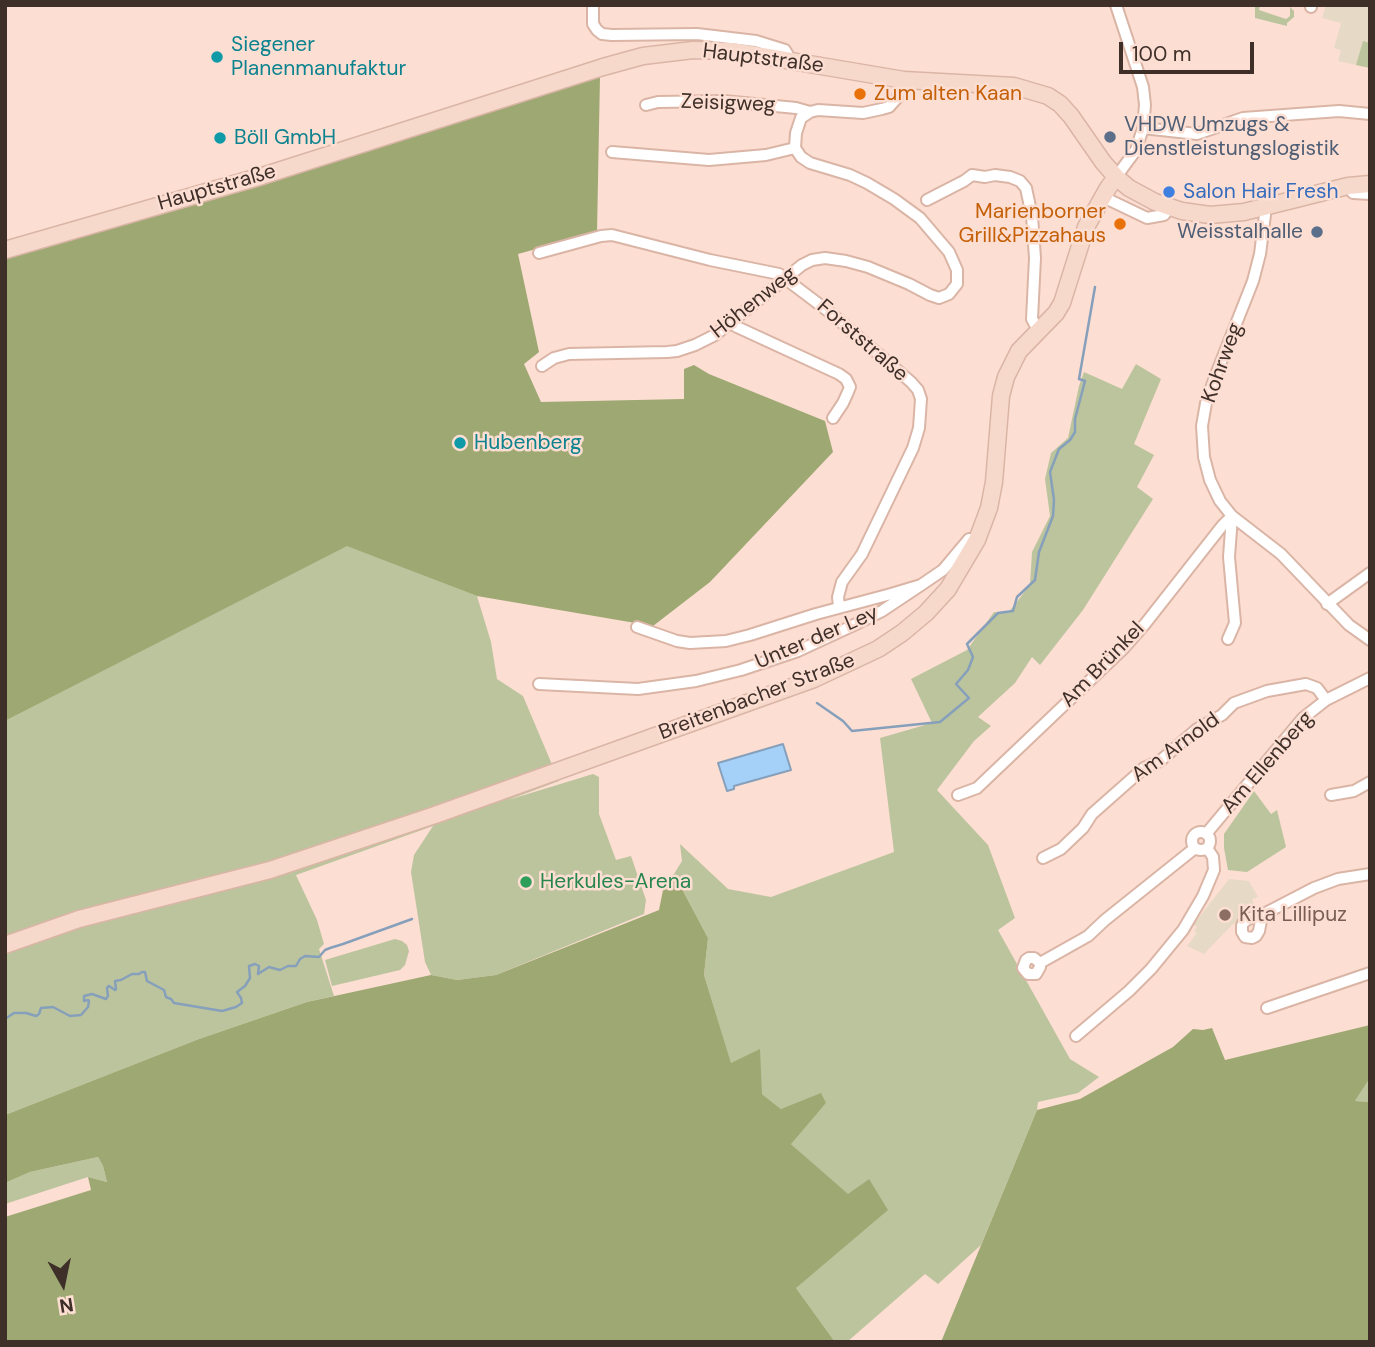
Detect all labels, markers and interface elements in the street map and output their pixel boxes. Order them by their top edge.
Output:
scale bar [1123,28,1258,72]
place label: Siegener Planenmanufaktur [231,32,406,82]
street label: Hauptstraße [701,39,825,79]
text: 100 m [1132,40,1192,68]
marker: Siegener Planenmanufaktur [209,49,225,65]
place label: Zum alten Kaan [874,81,1022,107]
marker: Zum alten Kaan [852,86,868,102]
street label: Zeisigweg [680,90,776,118]
place label: VHDW Umzugs & Dienstleistungslogistik [1124,112,1339,162]
place label: Böll GmbH [234,125,336,151]
marker: VHDW Umzugs & Dienstleistungslogistik [1102,129,1118,145]
marker: Böll GmbH [212,130,228,146]
street label: Hauptstraße [155,159,279,217]
place label: Salon Hair Fresh [1183,179,1339,205]
marker: Salon Hair Fresh [1161,184,1177,200]
place label: Marienborner Grill&Pizzahaus [959,199,1106,249]
marker: Marienborner Grill&Pizzahaus [1112,216,1128,232]
place label: Weisstalhalle [1177,219,1303,245]
marker: Weisstalhalle [1309,224,1325,240]
street label: Höhenweg [706,262,802,344]
street label: Forststraße [811,295,913,387]
street label: Kohrweg [1197,320,1249,406]
place label: Hubenberg [474,430,582,456]
marker: Hubenberg [452,435,468,451]
street label: Unter der Ley [752,601,882,675]
street label: Am Brünkel [1056,617,1150,713]
street label: Breitenbacher Straße [655,648,859,746]
street label: Am Ellenberg [1217,707,1319,819]
street label: Am Arnold [1127,708,1225,788]
place label: Herkules-Arena [540,869,691,895]
marker: Herkules-Arena [518,874,534,890]
place label: Kita Lillipuz [1239,902,1347,928]
marker: Kita Lillipuz [1217,907,1233,923]
north arrow [28,1249,98,1319]
text: N [58,1292,75,1319]

